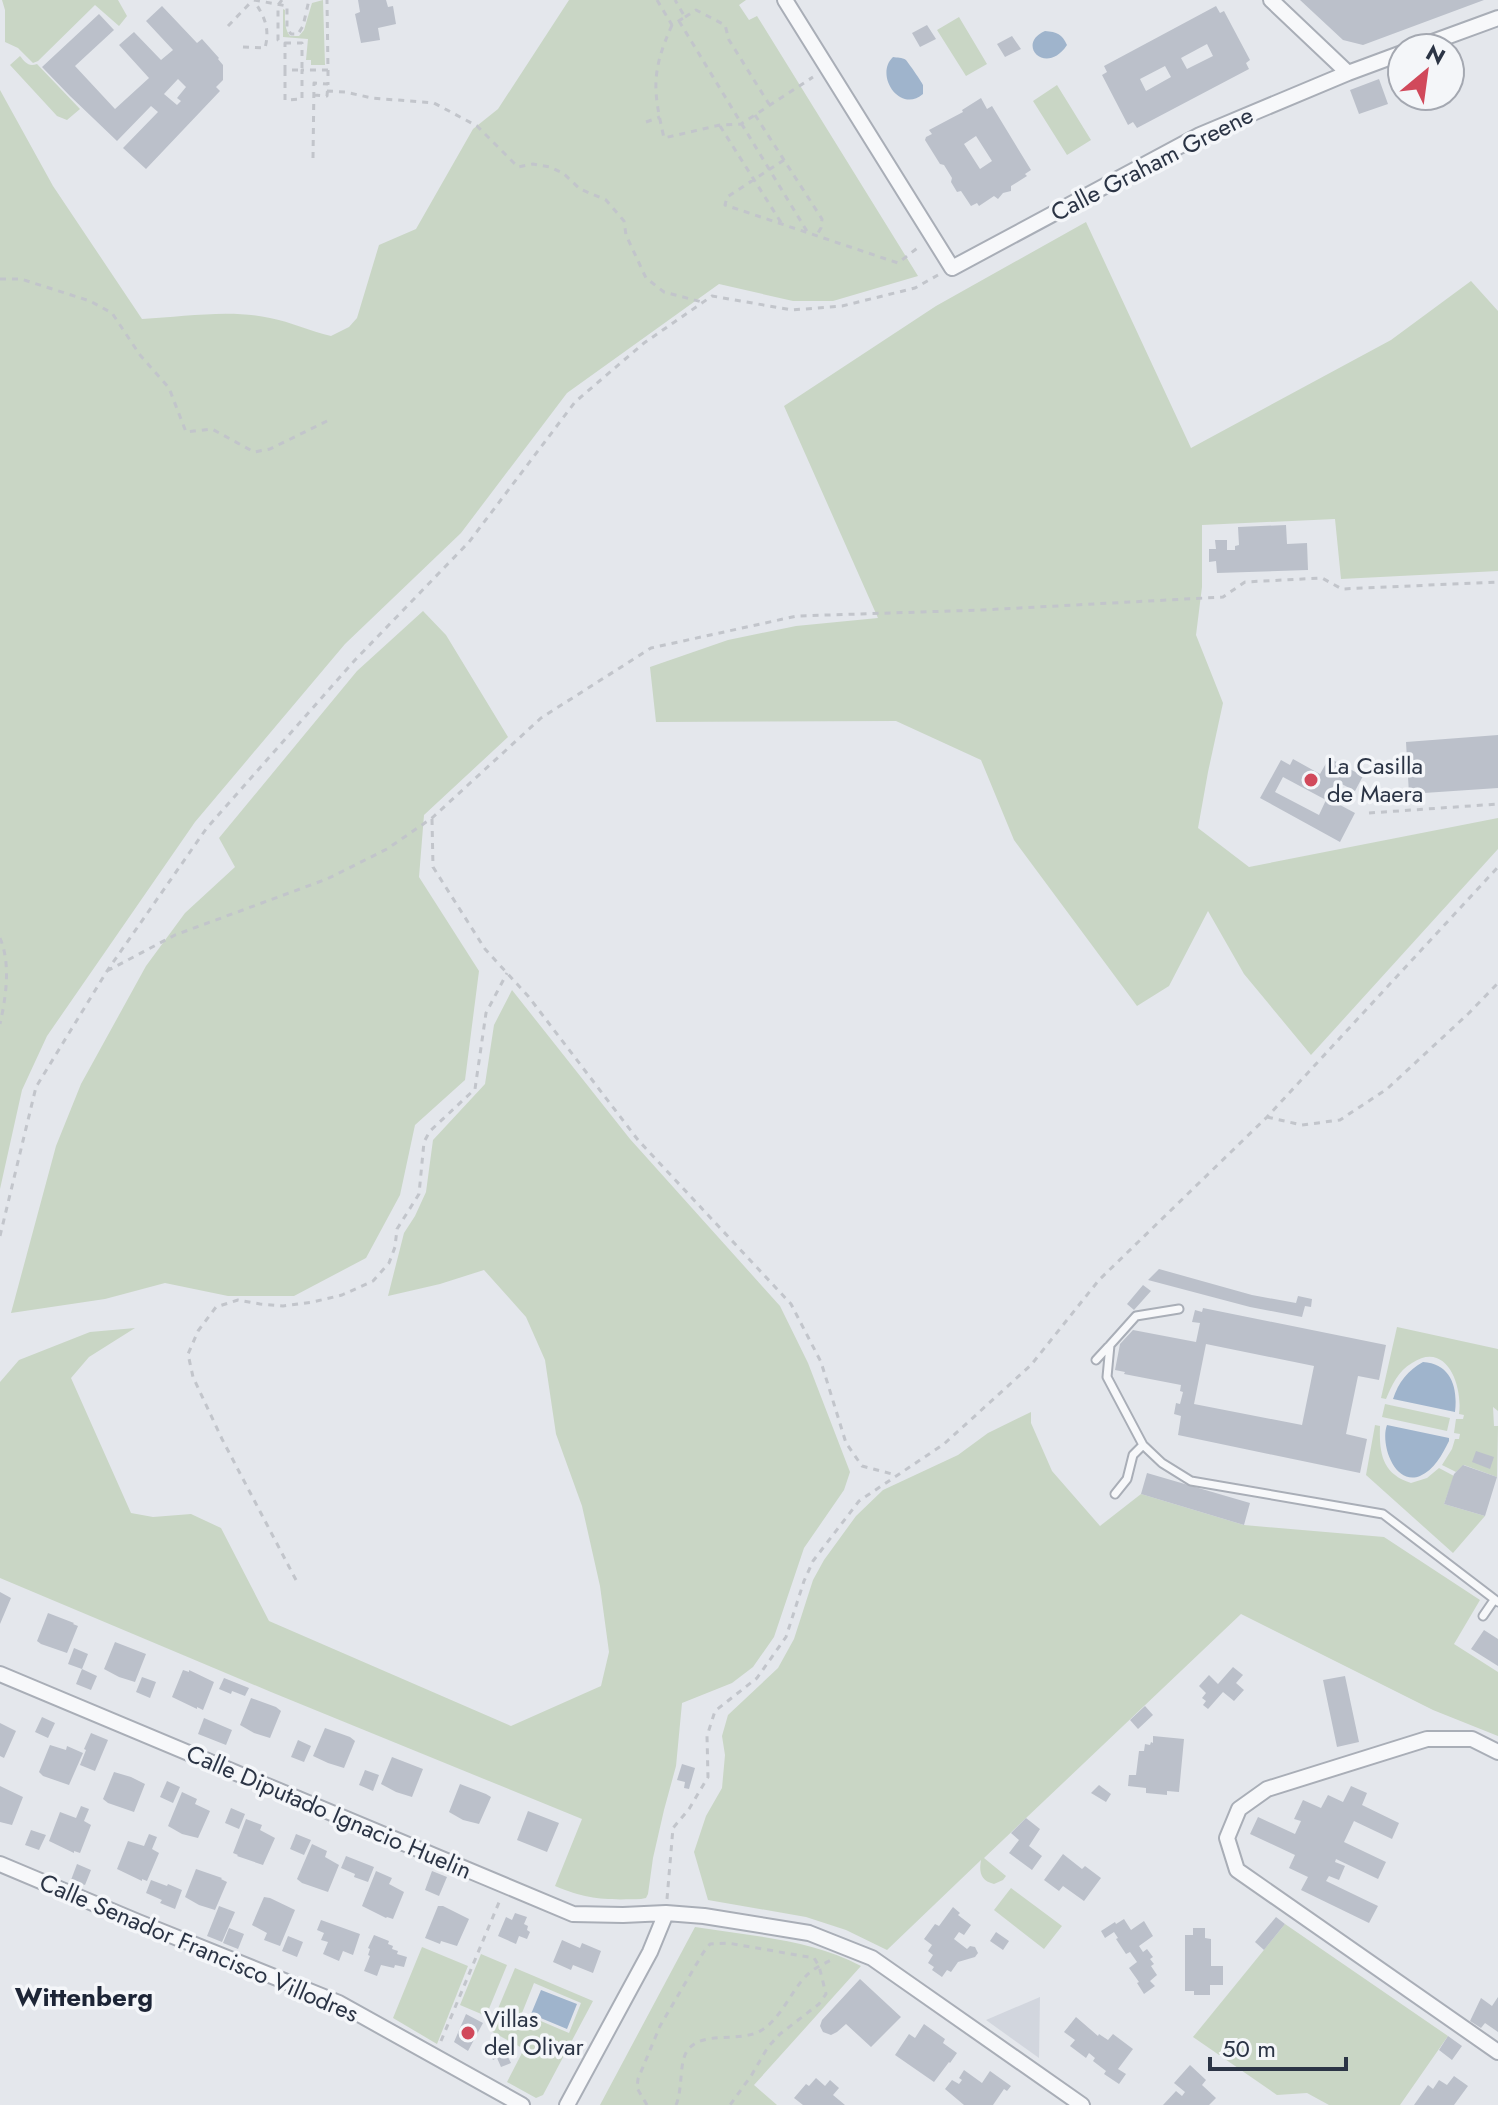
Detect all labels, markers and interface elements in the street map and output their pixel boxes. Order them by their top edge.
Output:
north arrow [1386,32,1466,112]
text: N [1420,36,1451,73]
street label: Calle Graham Greene [1044,97,1259,230]
place label: La Casilla de Maera [1327,748,1423,811]
marker: La Casilla de Maera [1302,771,1320,789]
street label: Calle Diputado Ignacio Huelin [181,1735,477,1888]
street label: Calle Senador Francisco Villodres [34,1864,364,2031]
district label: Wittenberg [15,1978,153,2016]
place label: Villas del Olivar [484,2001,585,2064]
scale bar [1210,2021,1346,2071]
marker: Villas del Olivar [459,2024,477,2042]
text: 50 m [1222,2031,1276,2066]

